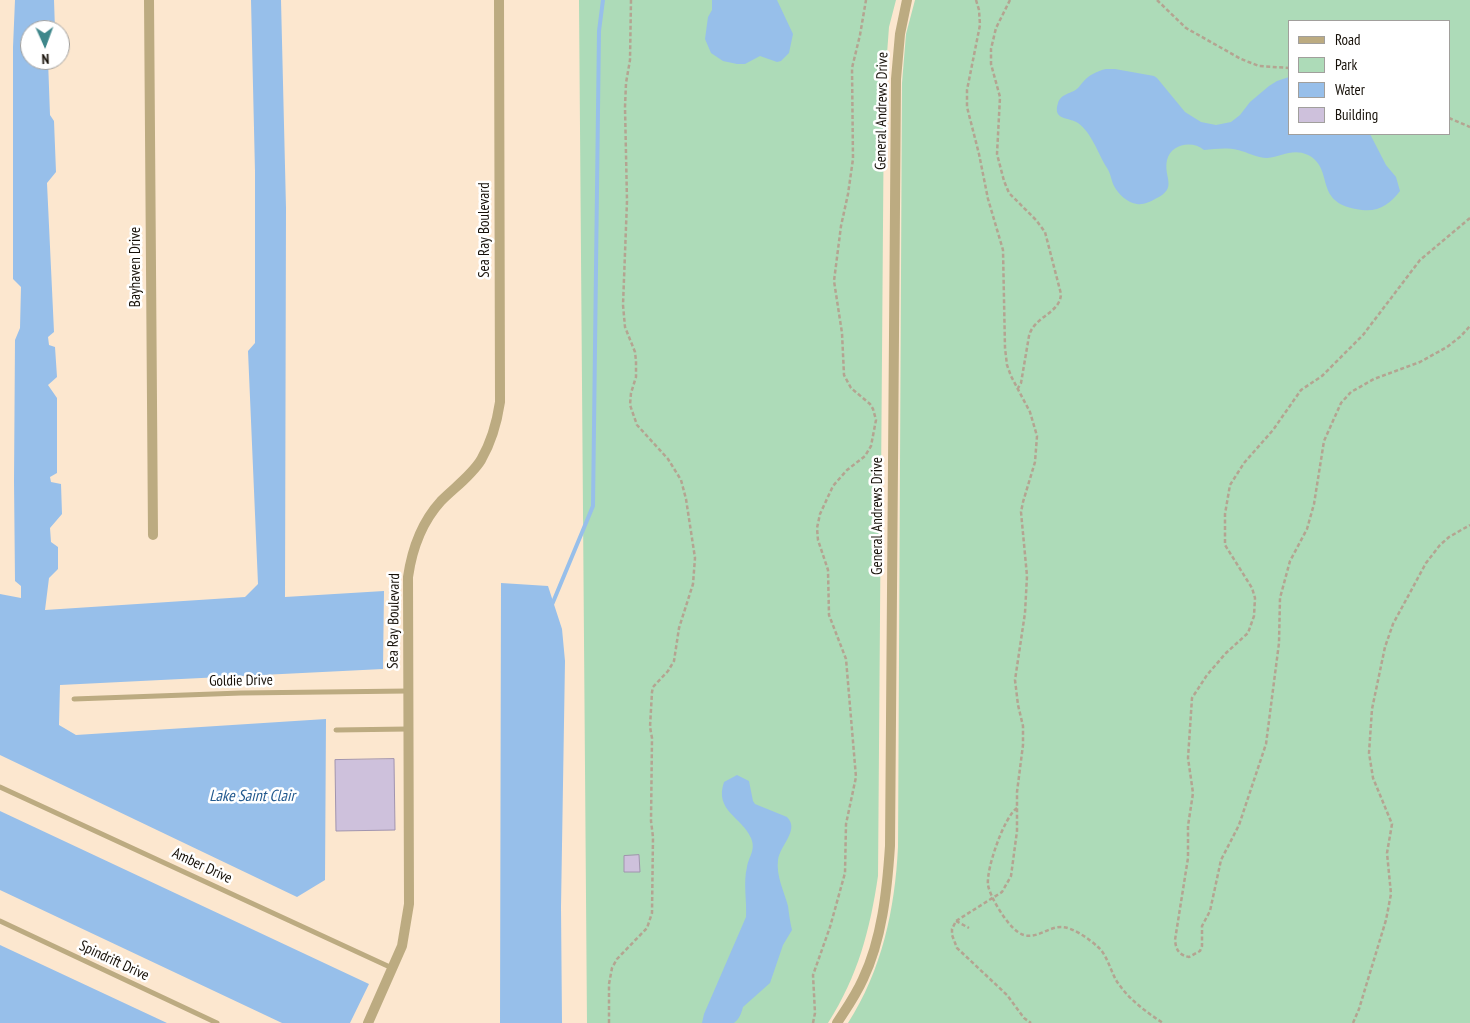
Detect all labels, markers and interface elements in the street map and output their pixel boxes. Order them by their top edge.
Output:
north arrow [20,20,70,70]
legend [1288,20,1450,135]
text: Road [1335,30,1361,49]
text: N [41,50,50,68]
street label: General Andrews Drive [872,52,892,170]
text: Park [1335,55,1357,74]
text: Water [1335,80,1365,99]
text: Building [1335,105,1378,124]
street label: Sea Ray Boulevard [476,182,494,278]
street label: Bayhaven Drive [127,227,145,307]
street label: General Andrews Drive [869,457,887,575]
street label: Sea Ray Boulevard [384,573,404,669]
street label: Goldie Drive [209,671,273,691]
water label: Lake Saint Clair [209,786,295,806]
street label: Amber Drive [169,844,235,888]
street label: Spindrift Drive [76,937,152,985]

